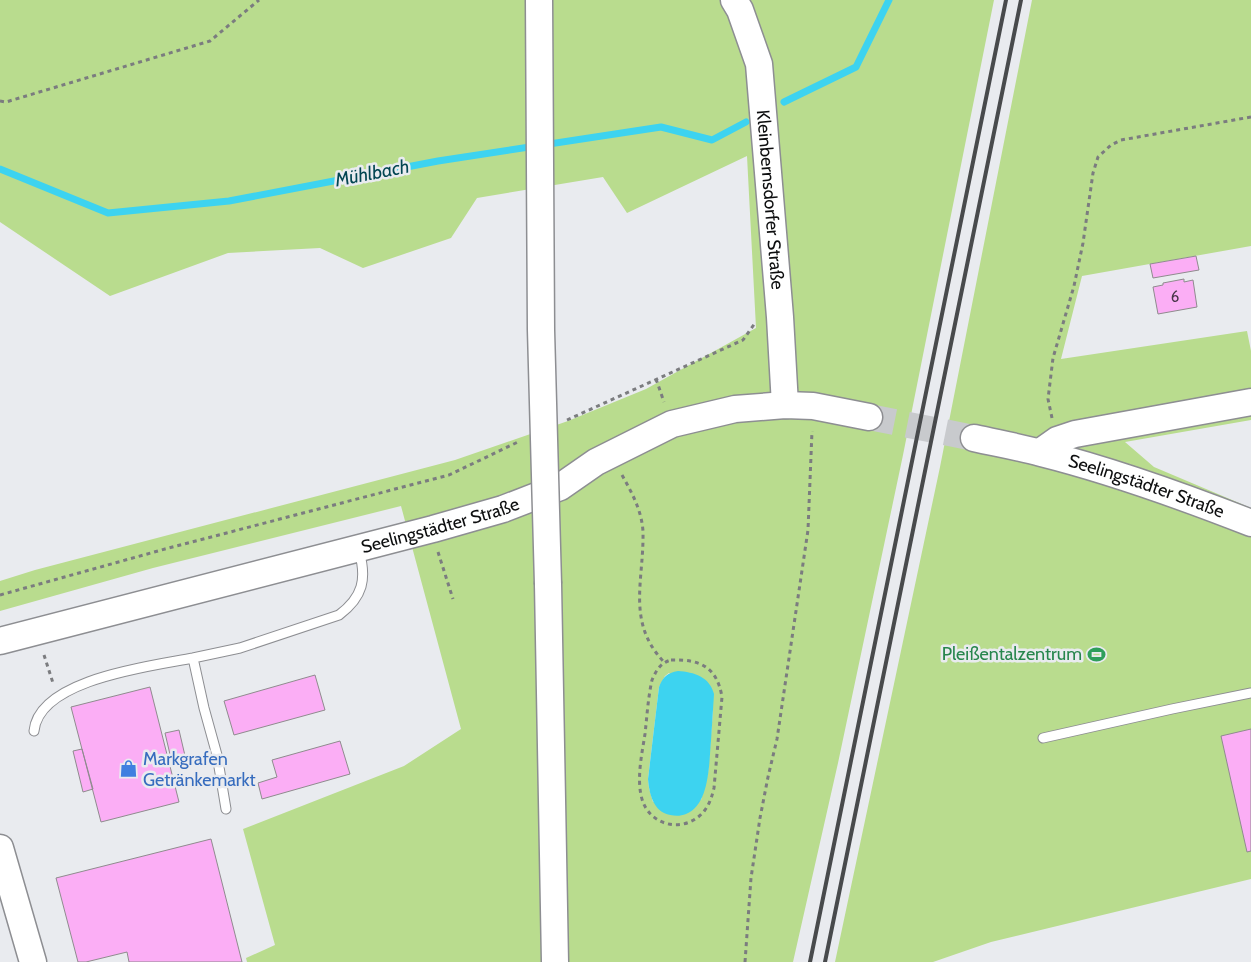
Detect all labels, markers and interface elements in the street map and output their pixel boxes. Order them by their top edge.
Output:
street label: Kleinbernsdorfer Straße [752,109,789,290]
water label: Mühlbach [332,155,411,192]
house number: 6 [1171,288,1179,306]
street label: Seelingstädter Straße [1066,450,1227,523]
street label: Seelingstädter Straße [359,493,522,558]
place label: Pleißentalzentrum [942,643,1082,665]
sports icon: Pleißentalzentrum [1086,644,1106,664]
place label: Markgrafen Getränkemarkt [143,748,256,791]
shop icon: Markgrafen Getränkemarkt [119,759,139,779]

